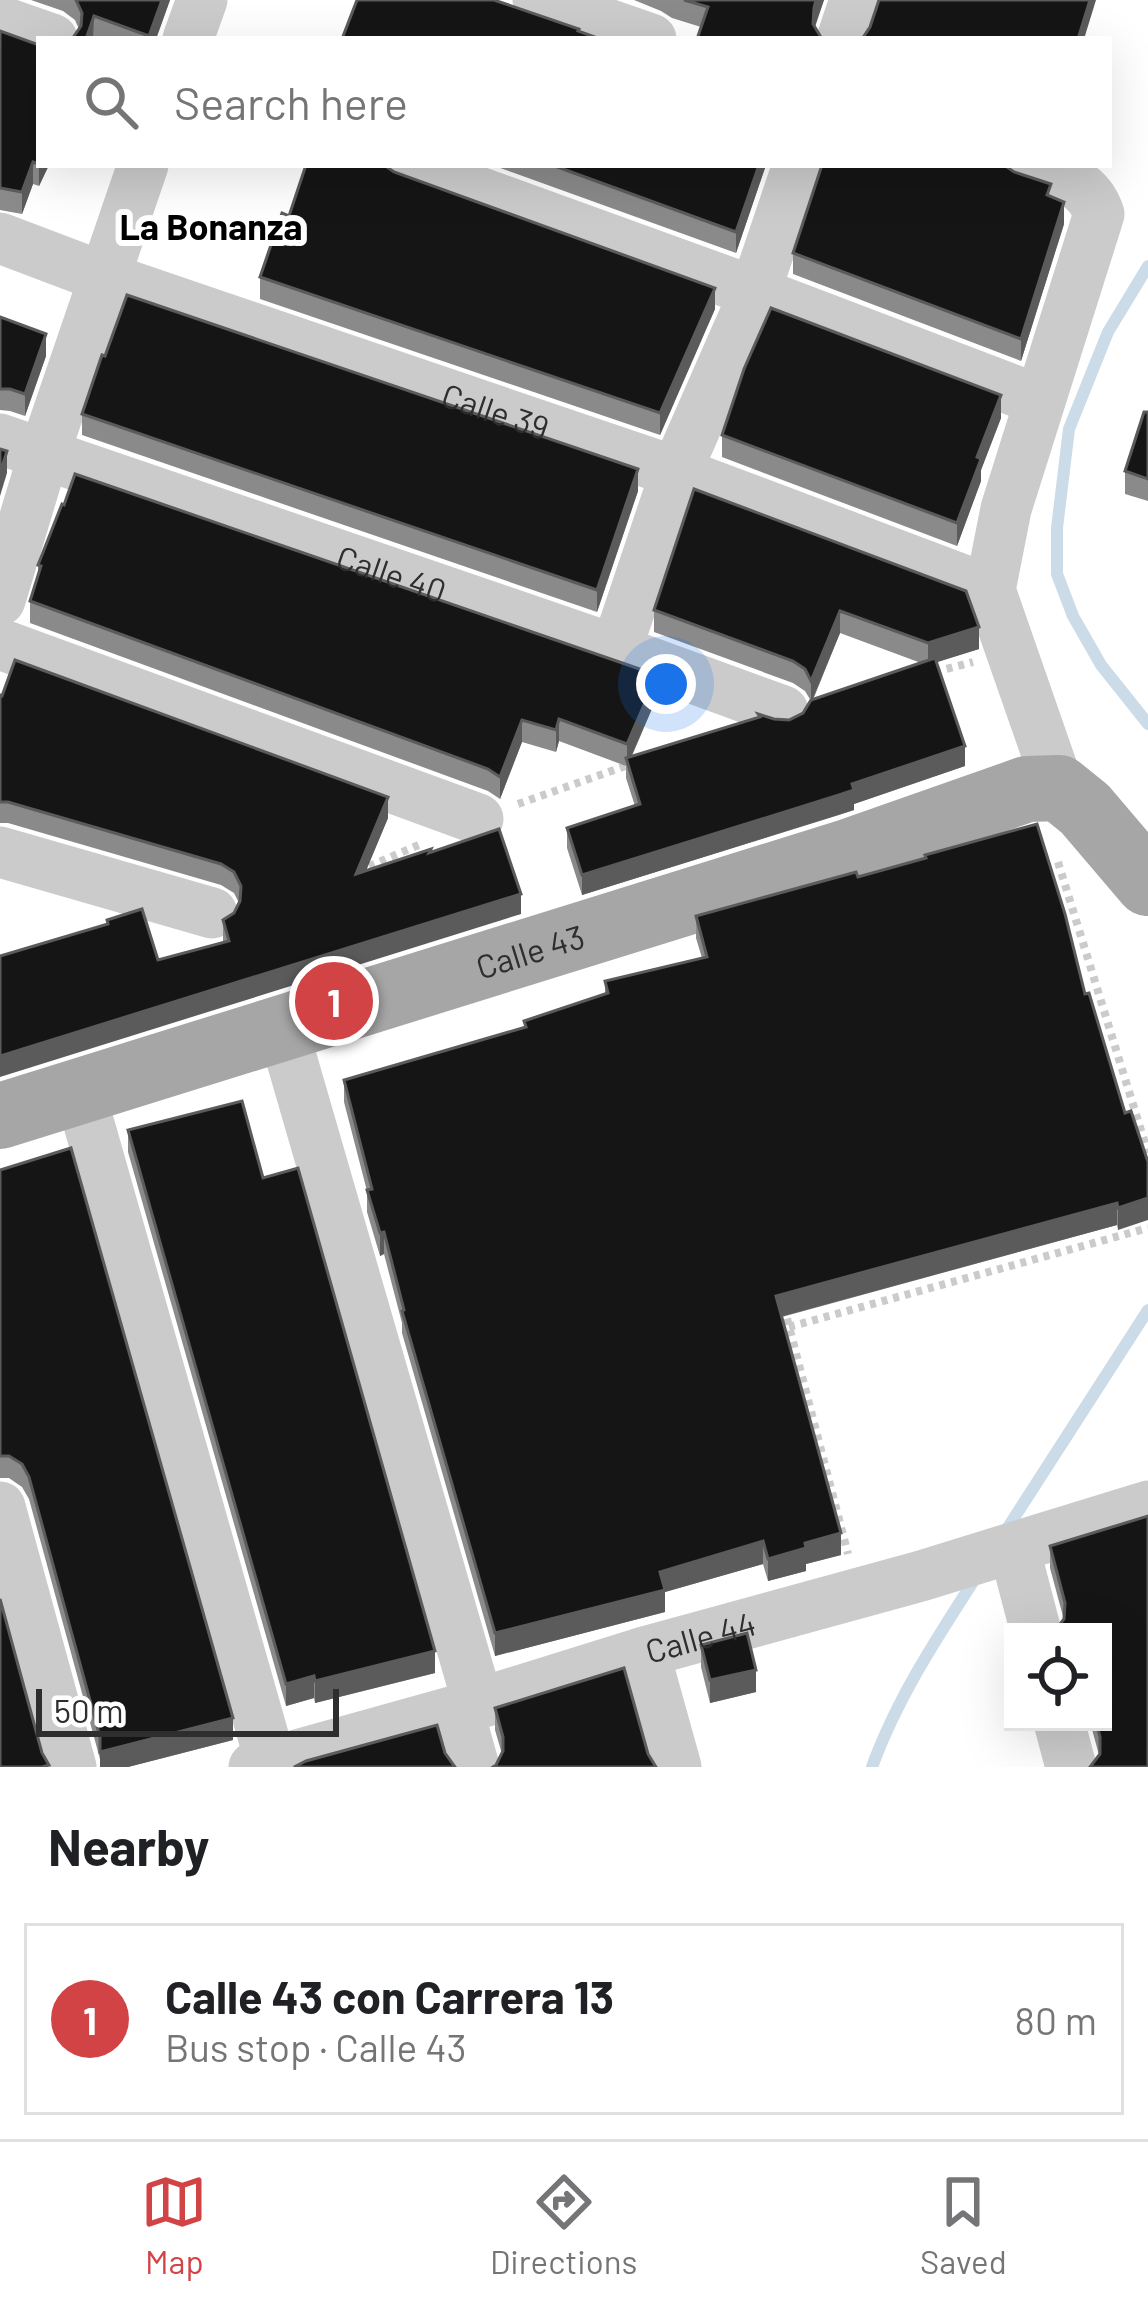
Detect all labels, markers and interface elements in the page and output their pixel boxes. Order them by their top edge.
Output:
search box [36,36,1112,168]
icon: search [78,69,144,135]
text: Search here [174,75,408,129]
district label: La Bonanza [119,204,303,247]
street label: Calle 39 [437,374,554,447]
street label: Calle 40 [332,536,452,610]
your location [636,654,696,714]
street label: Calle 43 [471,915,589,987]
pin: 1 [295,956,373,1046]
street label: Calle 44 [641,1602,760,1671]
map controls [1004,1623,1112,1731]
button: locate [1004,1623,1112,1731]
scale bar [36,1683,339,1736]
text: 50 m [54,1690,124,1730]
text: Nearby [48,1815,209,1876]
text: Calle 43 con Carrera 13 [165,1969,614,2023]
text: 1 [83,1996,97,2043]
text: 80 m [1015,1996,1097,2043]
text: Bus stop · Calle 43 [165,2023,467,2070]
tab: Map [141,2169,207,2281]
tab: Directions [490,2169,637,2281]
tab: Saved [920,2169,1007,2281]

